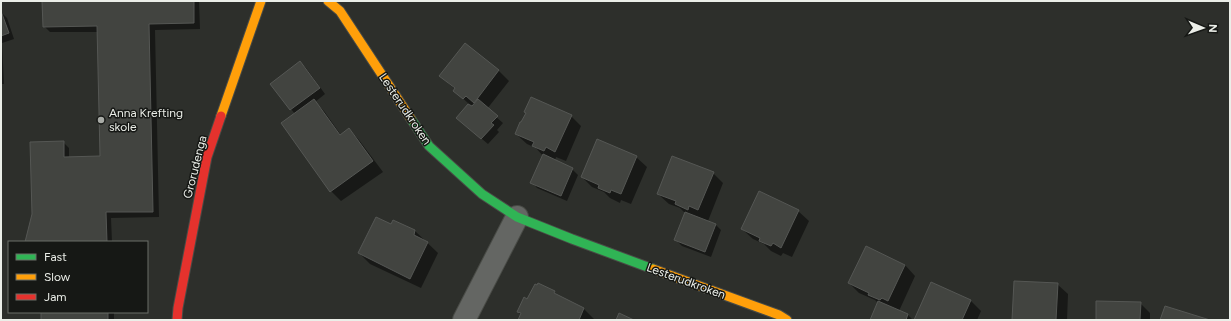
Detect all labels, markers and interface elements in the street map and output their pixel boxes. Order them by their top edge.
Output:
north arrow [1183,8,1223,48]
text: N [1206,24,1219,33]
street label: Lesterudkroken [376,71,434,148]
place label: Anna Krefting skole [109,106,183,134]
marker: Anna Krefting skole [96,115,106,125]
street label: Grorudenga [180,134,210,200]
legend [8,241,148,313]
text: Fast [44,250,67,264]
street label: Lesterudkroken [645,260,728,302]
text: Slow [44,270,71,284]
text: Jam [44,290,67,304]

